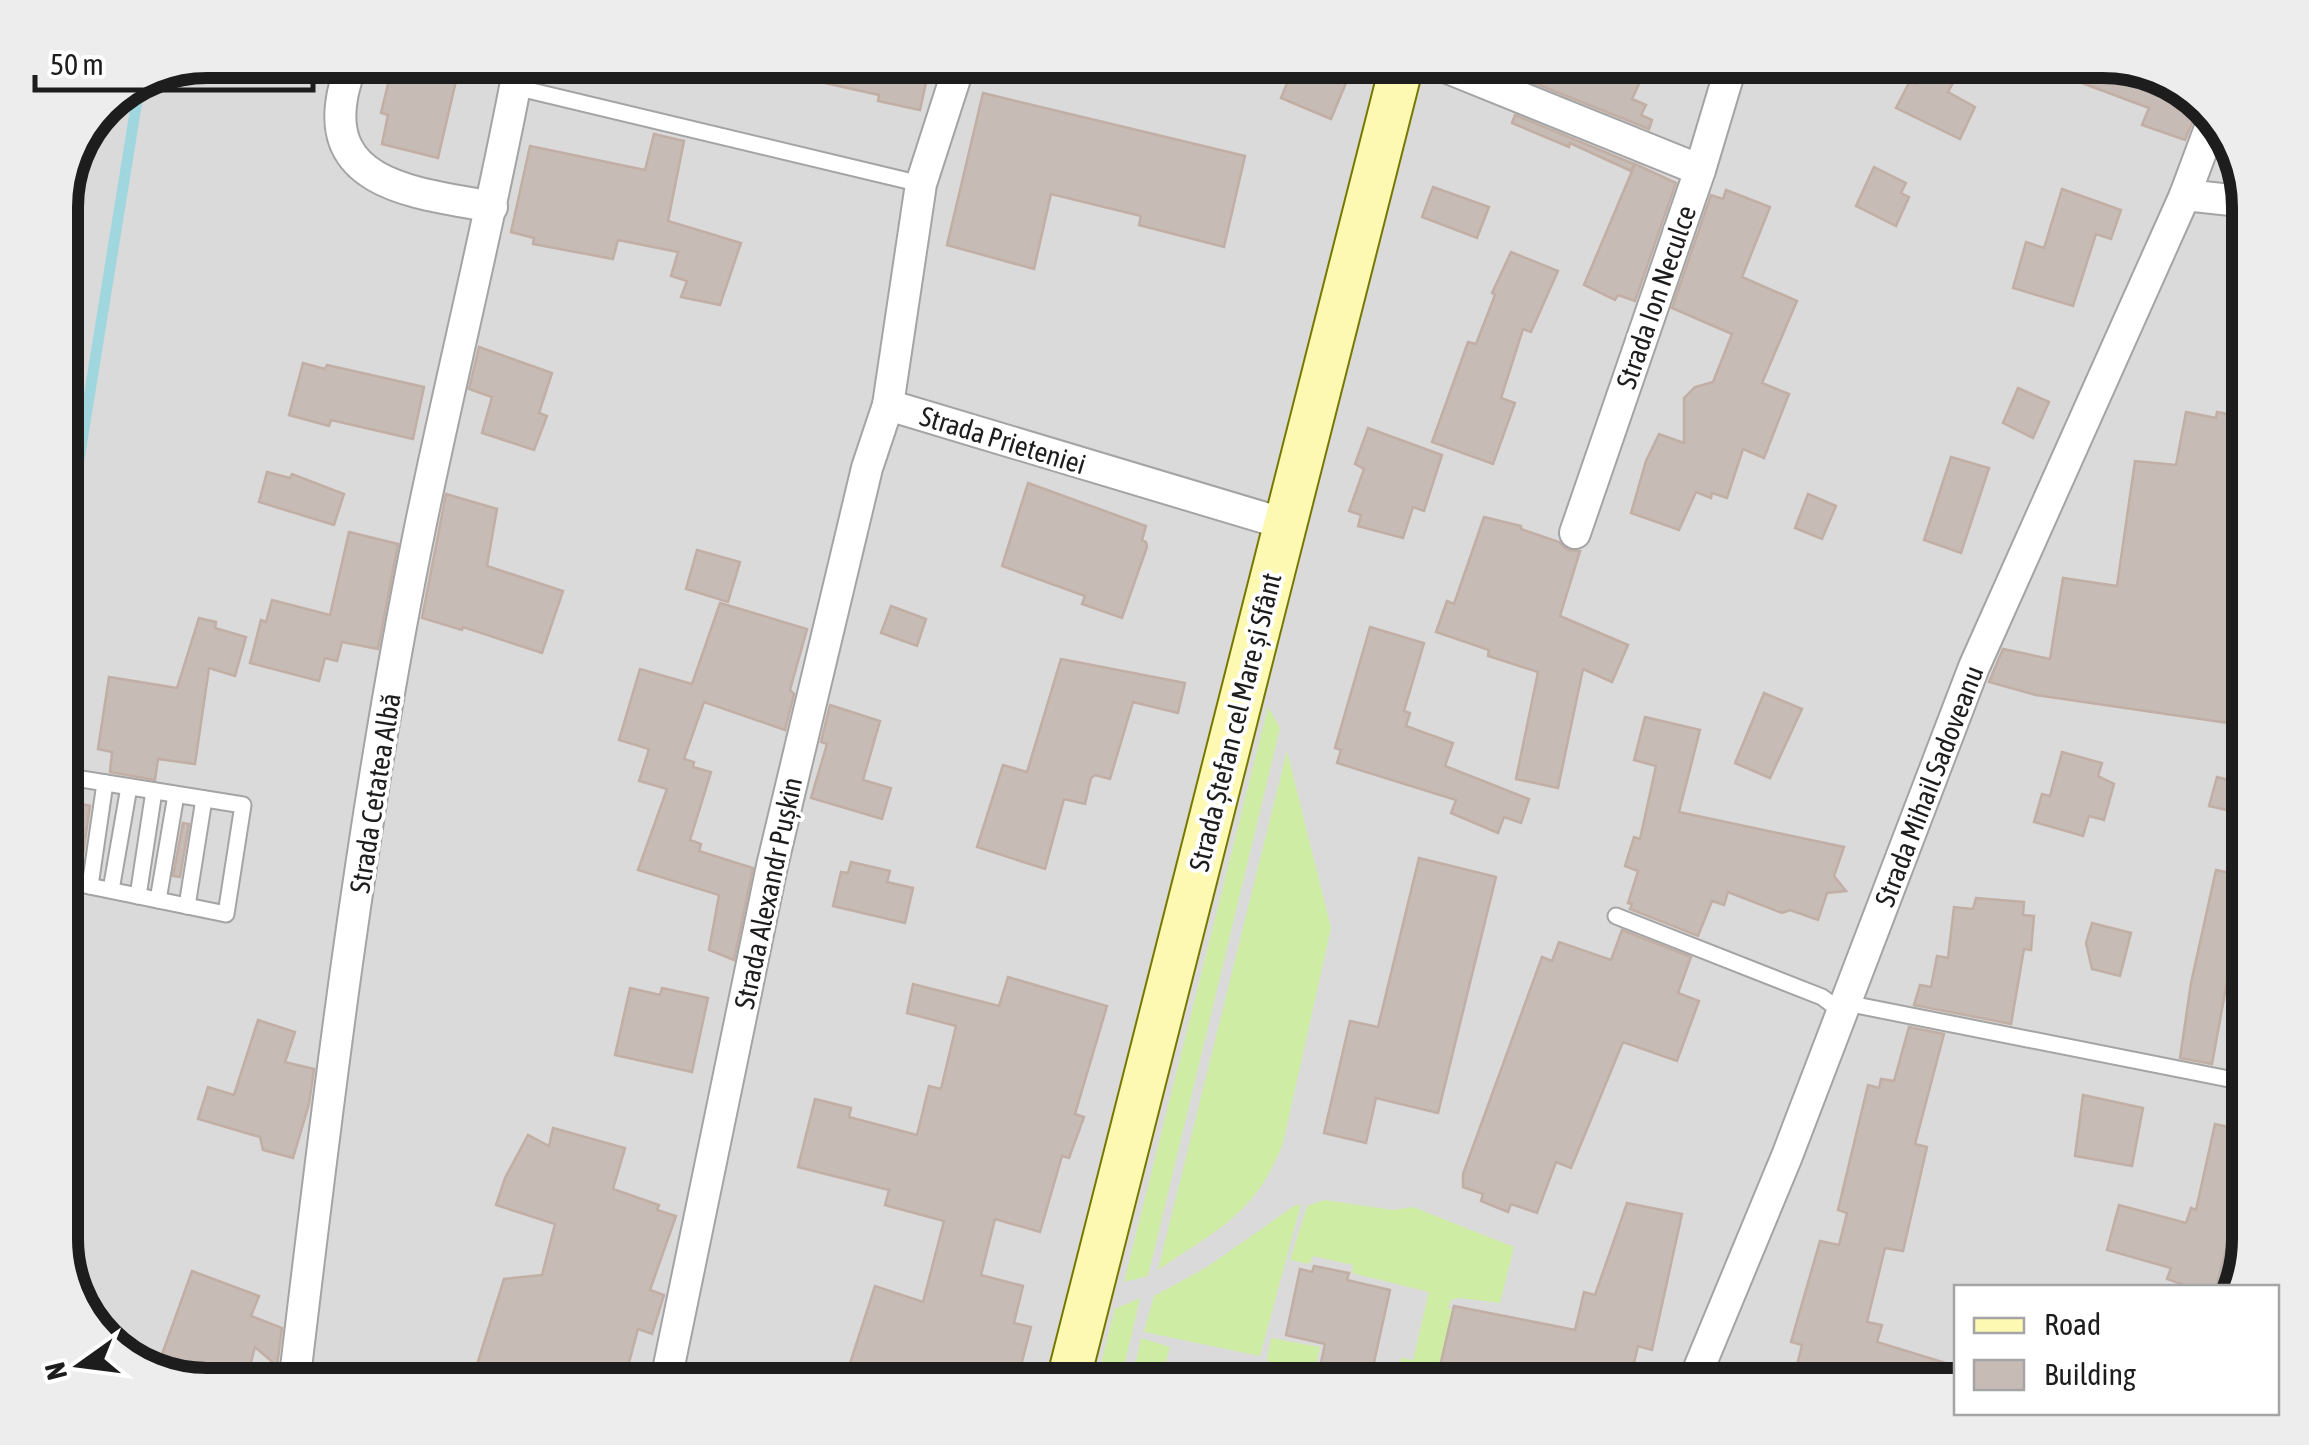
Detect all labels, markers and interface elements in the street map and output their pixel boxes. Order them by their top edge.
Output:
scale bar [35,30,312,92]
text: 50 m [50,47,104,81]
street label: Strada Ion Neculce [1610,201,1702,393]
street label: Strada Prieteniei [916,400,1090,480]
street label: Strada Ștefan cel Mare și Sfânt [1182,570,1288,874]
street label: Strada Mihail Sadoveanu [1868,661,1990,911]
street label: Strada Cetatea Albă [343,691,407,895]
street label: Strada Alexandr Pușkin [728,774,808,1012]
legend [1954,1285,2279,1415]
text: Road [2044,1307,2101,1341]
north arrow [30,1315,130,1415]
text: Building [2044,1357,2136,1391]
text: N [38,1359,73,1383]

